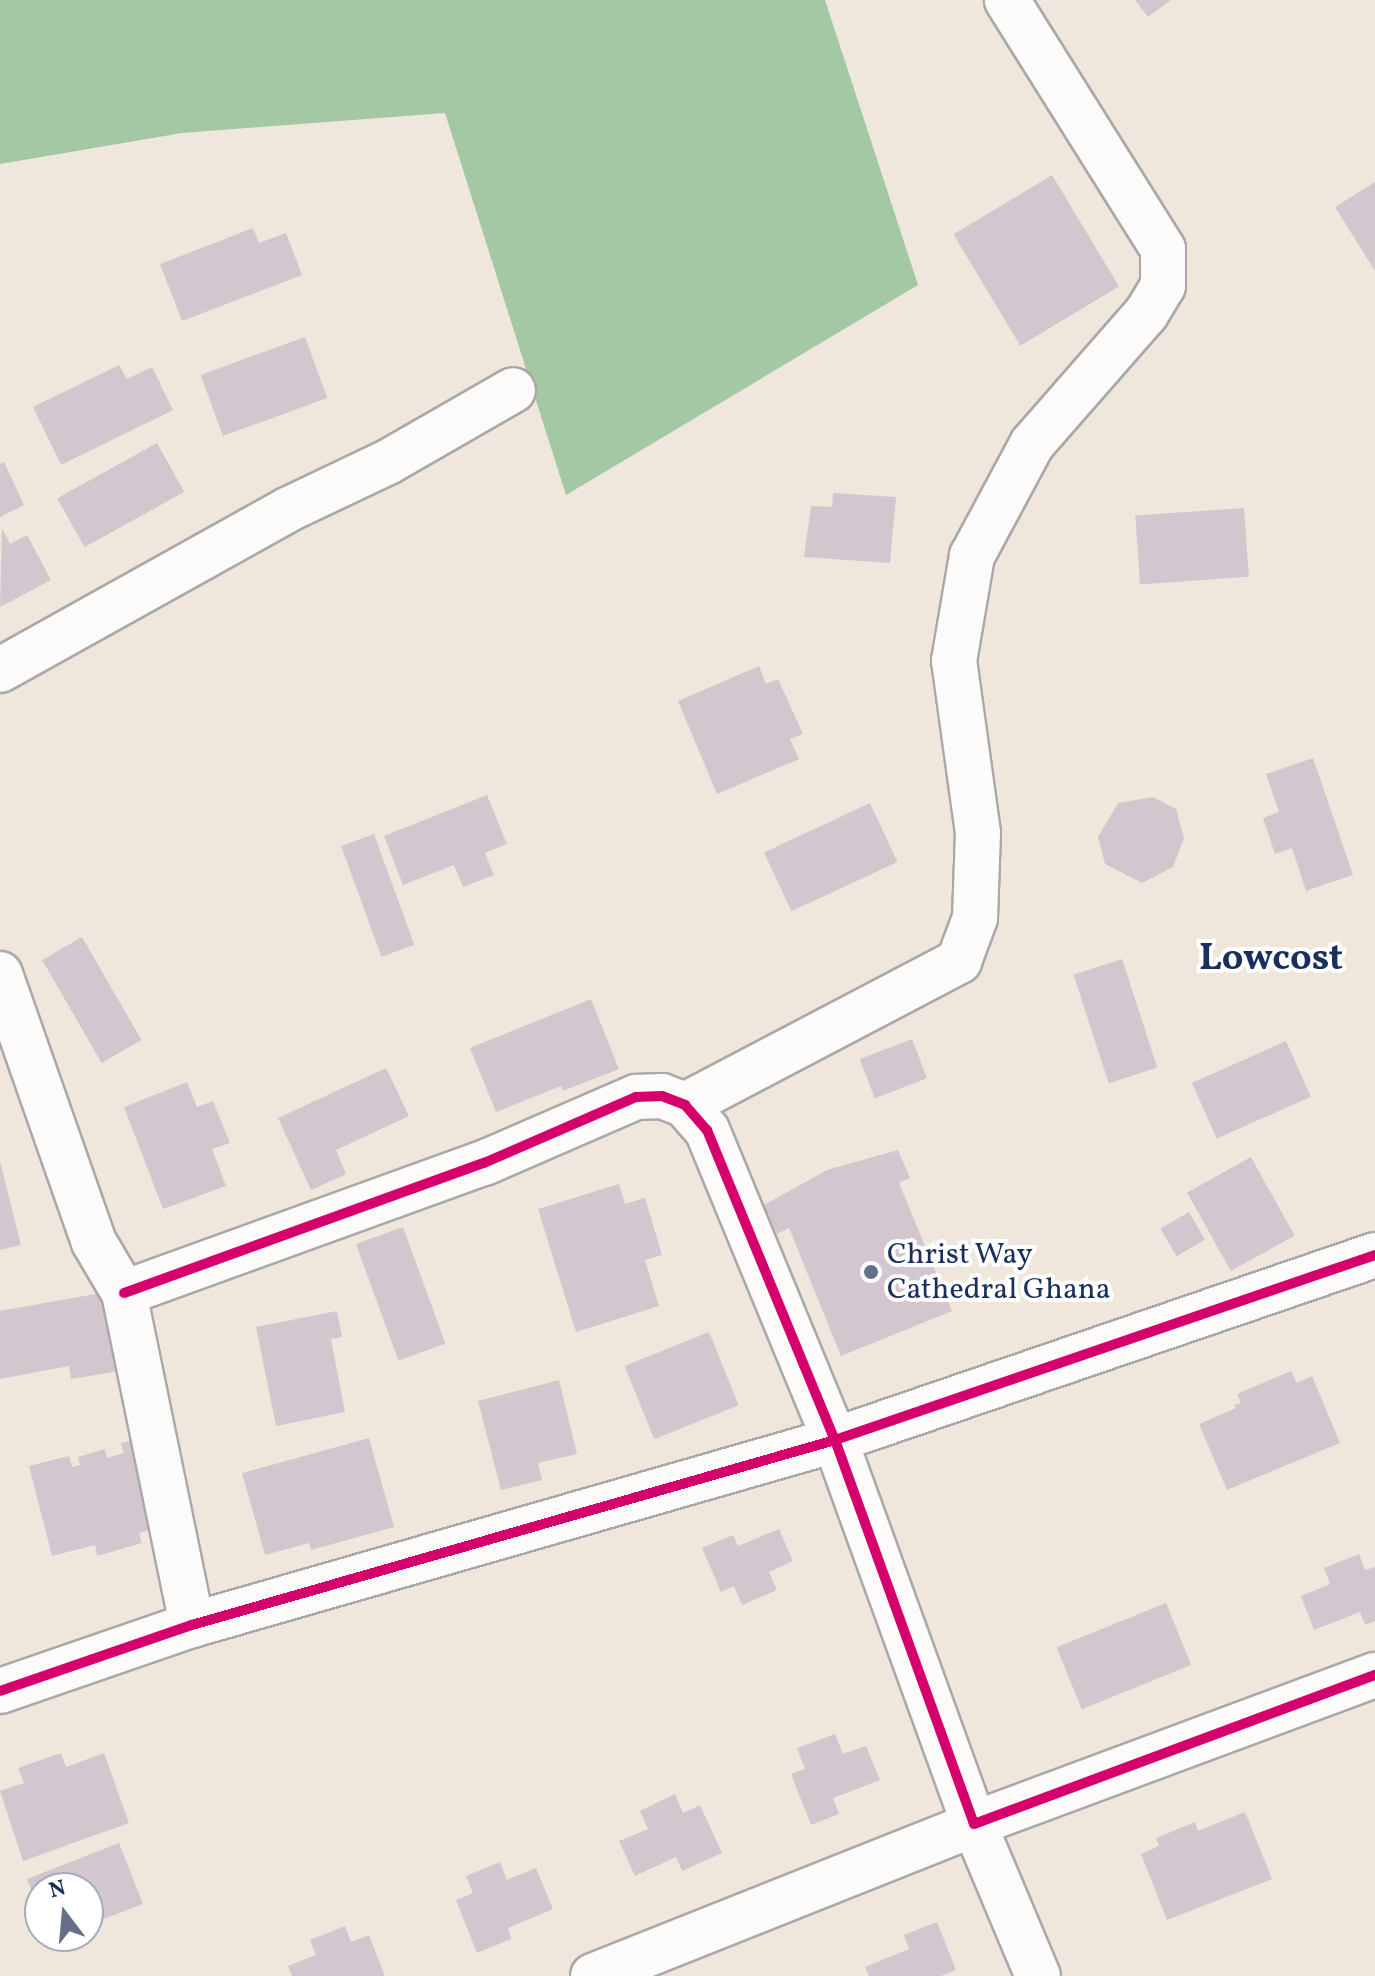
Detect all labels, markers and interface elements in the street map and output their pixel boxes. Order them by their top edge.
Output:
district label: Lowcost [1199,937,1343,983]
place label: Christ Way Cathedral Ghana [887,1237,1111,1308]
marker: Christ Way Cathedral Ghana [862,1263,880,1281]
north arrow [24,1872,104,1952]
text: N [46,1873,70,1907]

